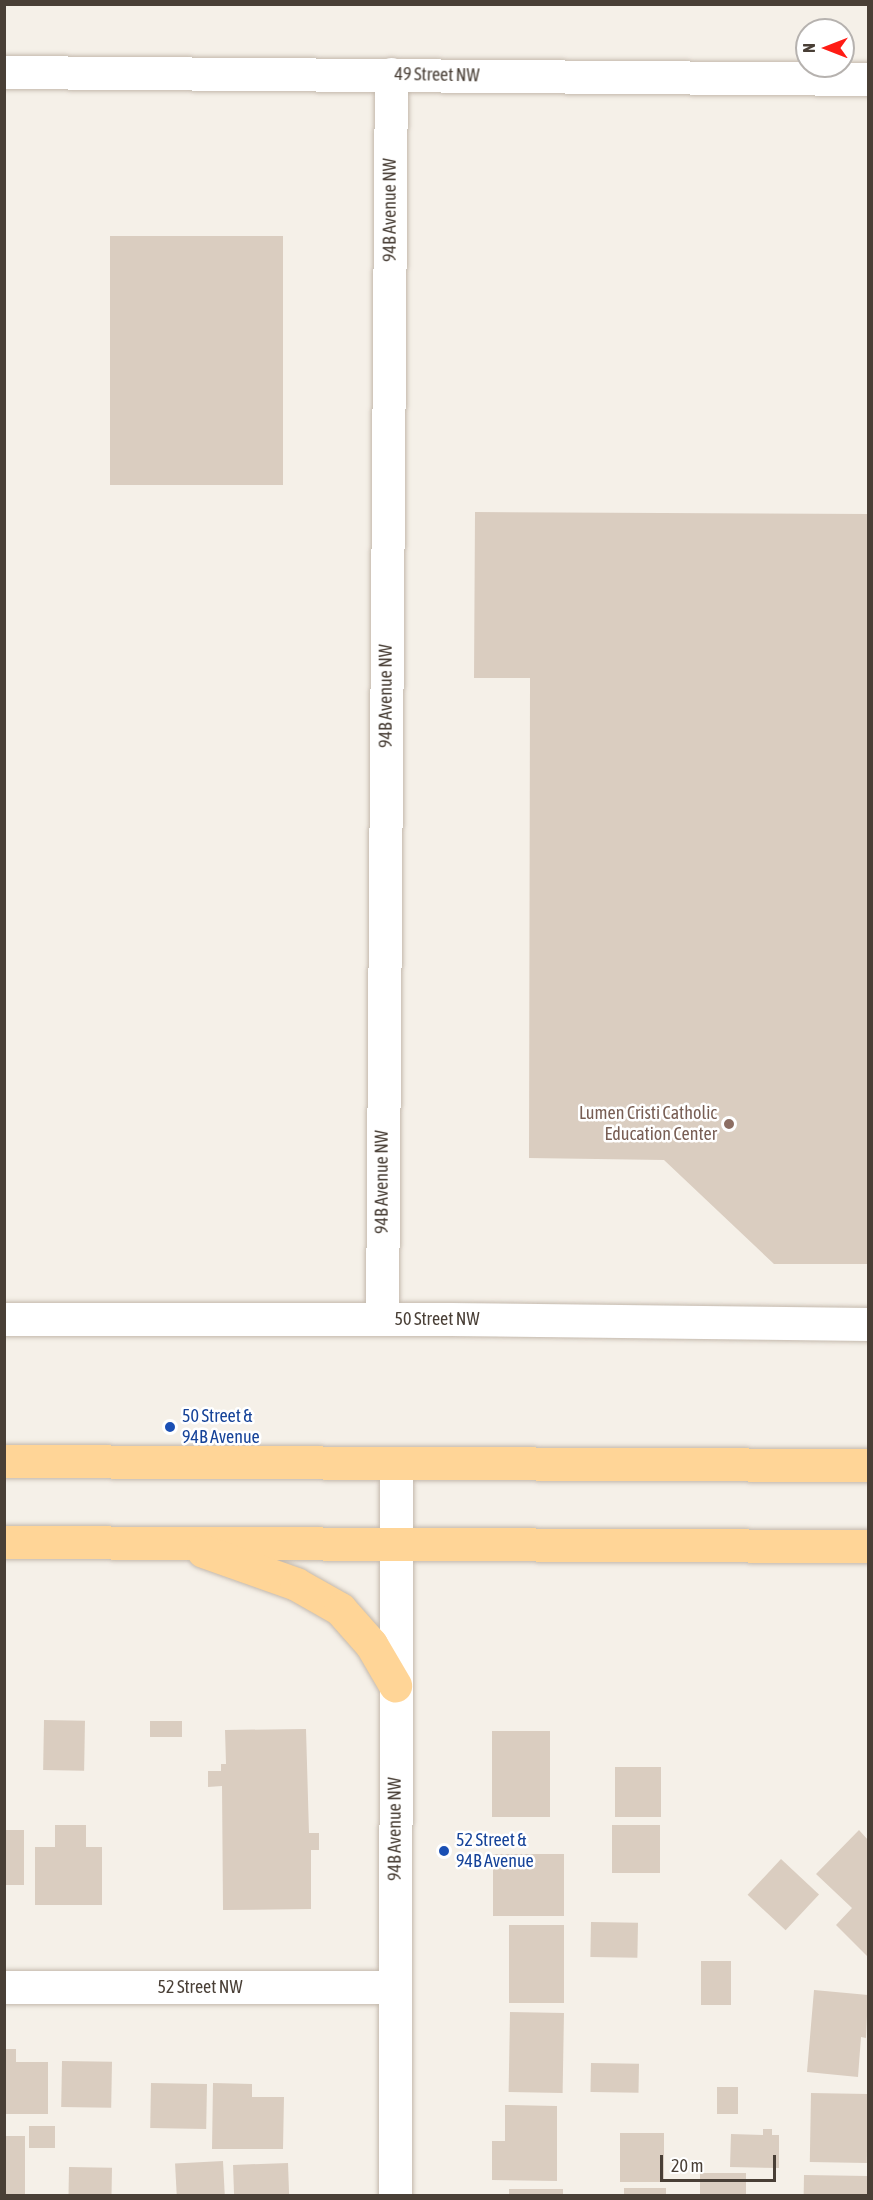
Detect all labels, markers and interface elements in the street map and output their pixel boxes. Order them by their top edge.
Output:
north arrow [795,18,855,78]
text: N [800,43,818,53]
street label: 49 Street NW [394,63,480,87]
street label: 94B Avenue NW [379,158,401,262]
street label: 94B Avenue NW [375,644,397,748]
place label: Lumen Cristi Catholic Education Center [579,1103,717,1146]
marker: Lumen Cristi Catholic Education Center [722,1117,736,1131]
street label: 94B Avenue NW [371,1130,393,1234]
street label: 50 Street NW [394,1308,480,1330]
place label: 50 Street & 94B Avenue [182,1406,260,1448]
marker: 50 Street & 94B Avenue [163,1420,177,1434]
street label: 94B Avenue NW [384,1777,406,1881]
place label: 52 Street & 94B Avenue [456,1830,534,1872]
marker: 52 Street & 94B Avenue [437,1844,451,1858]
street label: 52 Street NW [157,1976,243,1998]
scale bar [663,2143,778,2181]
text: 20 m [671,2155,703,2176]

